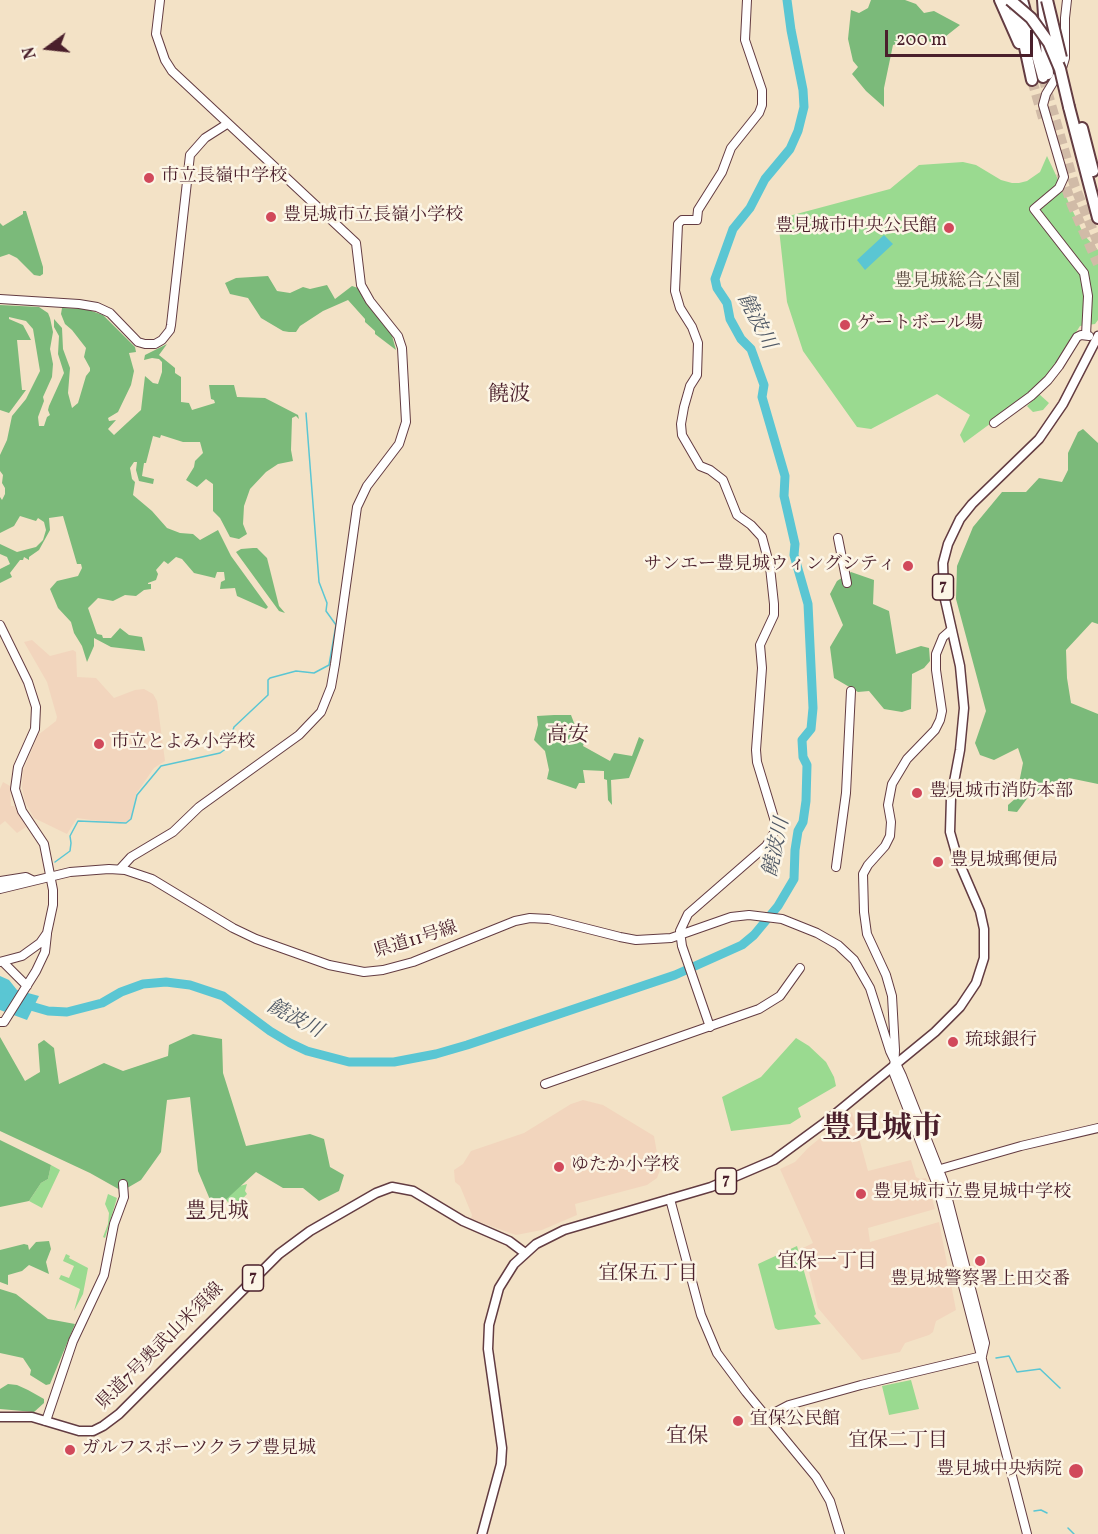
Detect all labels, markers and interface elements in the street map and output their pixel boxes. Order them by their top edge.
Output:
north arrow [18,18,78,78]
scale bar [888,18,1036,56]
text: 200 m [896,28,947,53]
text: N [18,44,43,61]
place label: 市立長嶺中学校 [161,167,287,189]
marker: 市立長嶺中学校 [142,171,156,185]
place label: 豊見城市立長嶺小学校 [283,206,463,228]
marker: 豊見城市立長嶺小学校 [264,210,278,224]
place label: 豊見城市中央公民館 [775,217,937,239]
marker: 豊見城市中央公民館 [942,221,956,235]
park label: 豊見城総合公園 [894,272,1020,294]
water label: 饒波川 [731,290,779,354]
place label: ゲートボール場 [857,314,983,336]
marker: ゲートボール場 [838,318,852,332]
district label: 饒波 [488,383,530,409]
place label: サンエー豊見城ウィングシティ [644,555,896,577]
marker: サンエー豊見城ウィングシティ [901,559,915,573]
road number: 7 [932,574,954,600]
district label: 高安 [547,724,589,750]
place label: 市立とよみ小学校 [111,733,255,755]
marker: 市立とよみ小学校 [92,737,106,751]
place label: 豊見城市消防本部 [929,782,1073,804]
marker: 豊見城市消防本部 [910,786,924,800]
water label: 饒波川 [760,816,796,880]
place label: 豊見城郵便局 [950,851,1058,873]
marker: 豊見城郵便局 [931,855,945,869]
street label: 県道11号線 [372,918,460,964]
water label: 饒波川 [262,995,326,1045]
place label: 琉球銀行 [965,1031,1037,1053]
marker: 琉球銀行 [946,1035,960,1049]
district label: 豊見城市 [822,1113,942,1149]
place label: ゆたか小学校 [571,1156,679,1178]
marker: ゆたか小学校 [552,1160,566,1174]
road number: 7 [716,1168,736,1194]
place label: 豊見城市立豊見城中学校 [873,1183,1071,1205]
marker: 豊見城市立豊見城中学校 [854,1187,868,1201]
district label: 豊見城 [186,1200,248,1226]
district label: 宜保一丁目 [777,1251,877,1275]
marker: 豊見城警察署上田交番 [973,1254,987,1268]
district label: 宜保五丁目 [598,1263,698,1287]
road number: 7 [242,1265,264,1291]
place label: 豊見城警察署上田交番 [890,1270,1070,1292]
street label: 県道7号奥武山米須線 [93,1279,229,1415]
place label: 宜保公民館 [750,1410,840,1432]
marker: 宜保公民館 [731,1414,745,1428]
district label: 宜保 [666,1425,708,1451]
district label: 宜保二丁目 [848,1430,948,1454]
place label: ガルフスポーツクラブ豊見城 [82,1439,316,1461]
marker: ガルフスポーツクラブ豊見城 [63,1443,77,1457]
place label: 豊見城中央病院 [936,1460,1062,1482]
marker: 豊見城中央病院 [1067,1462,1085,1480]

